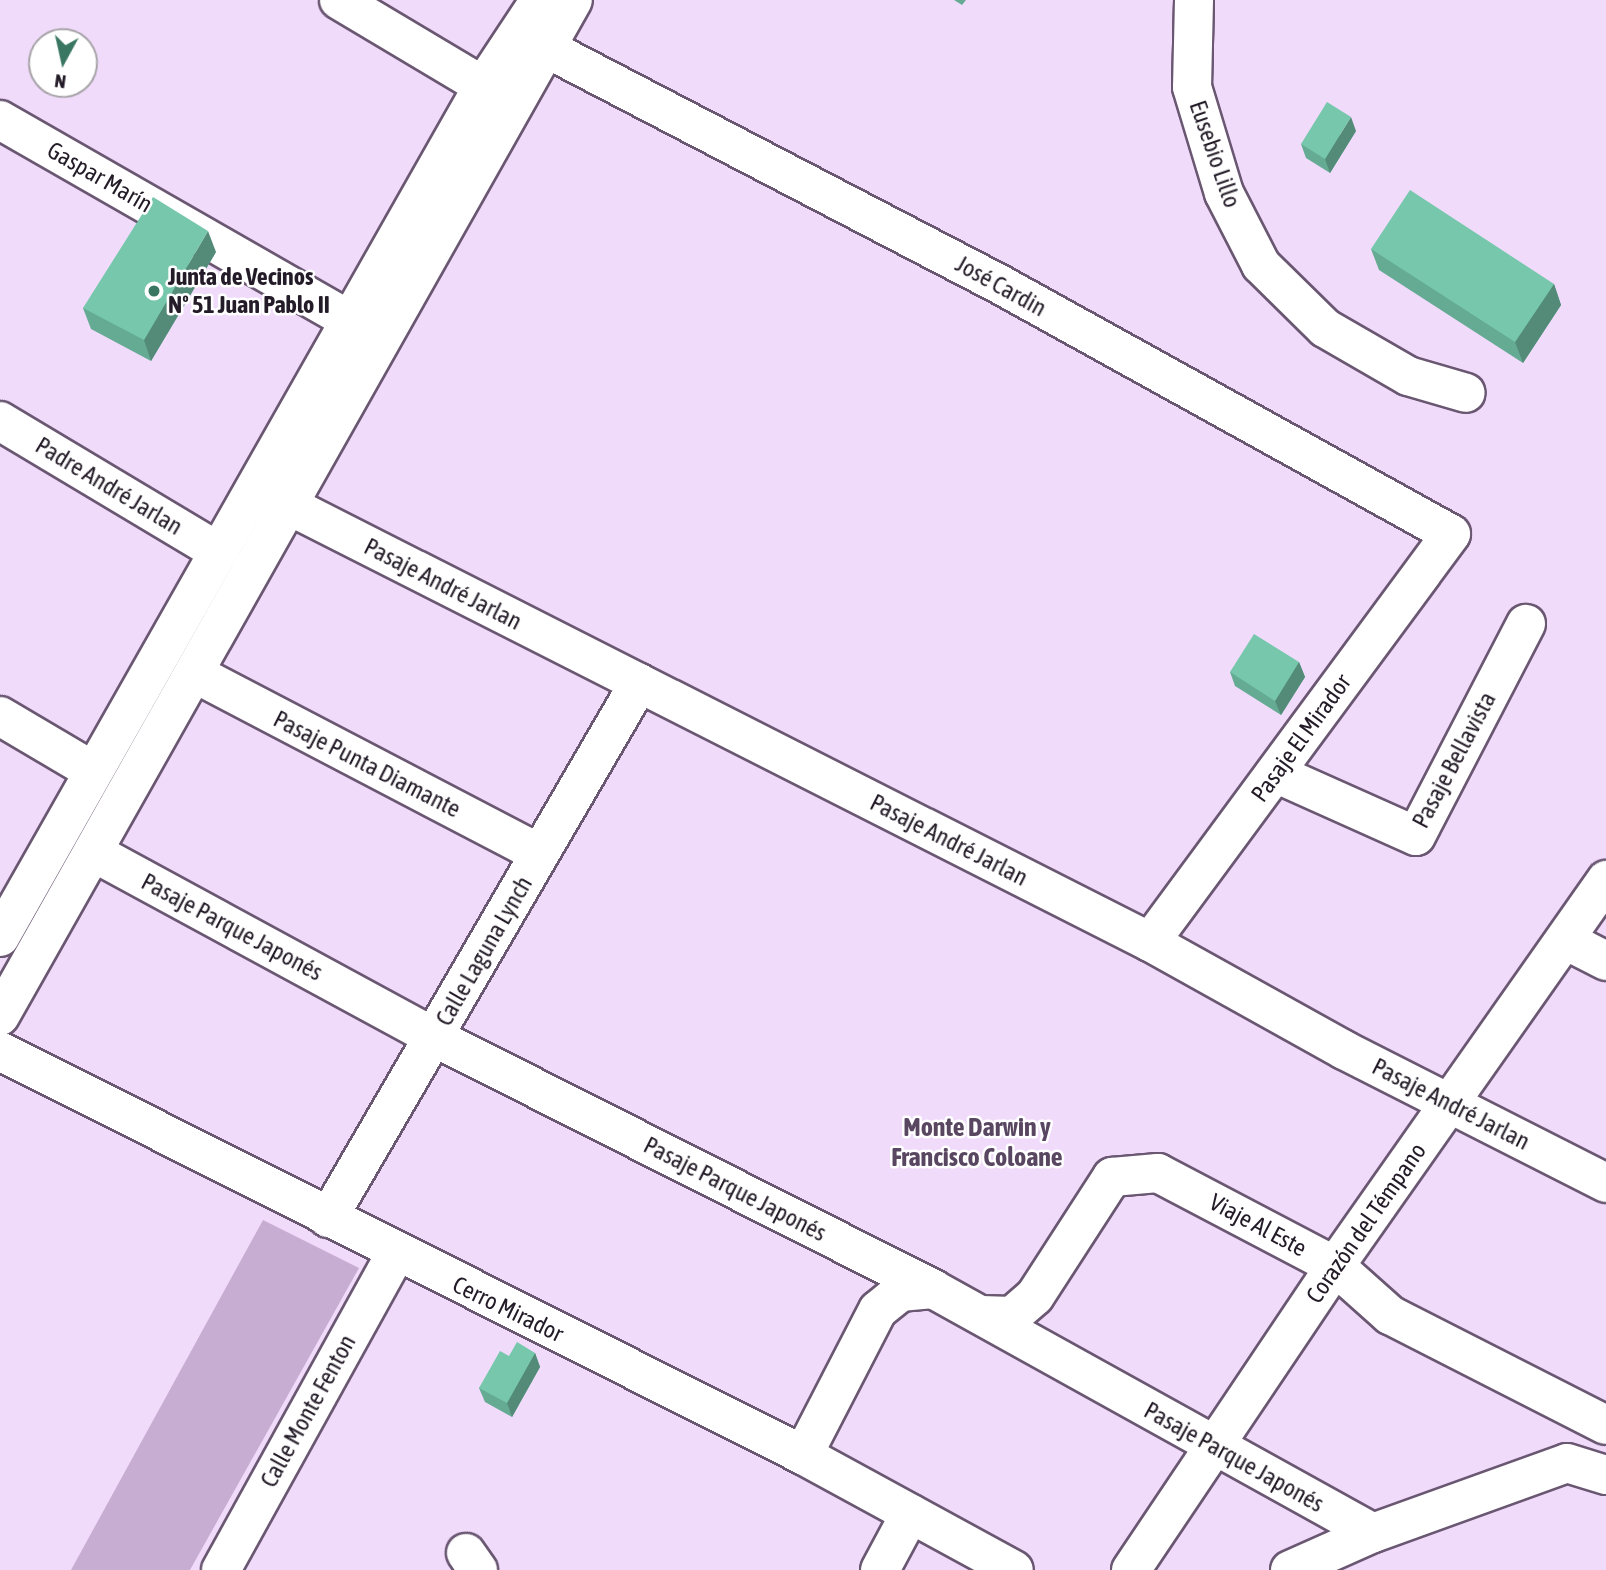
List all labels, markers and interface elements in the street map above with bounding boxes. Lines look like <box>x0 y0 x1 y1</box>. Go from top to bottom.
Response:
north arrow <box>28 28 98 98</box>
text: N <box>53 70 67 93</box>
street label: Eusebio Lillo <box>1183 97 1247 211</box>
street label: Gaspar Marín <box>42 135 158 219</box>
street label: José Cardin <box>951 249 1051 323</box>
place label: Junta de Vecinos Nº 51 Juan Pablo II <box>168 263 330 319</box>
marker: Junta de Vecinos Nº 51 Juan Pablo II <box>146 283 162 299</box>
street label: Padre André Jarlan <box>30 431 188 541</box>
street label: Pasaje André Jarlan <box>359 532 527 636</box>
street label: Pasaje El Mirador <box>1245 669 1357 807</box>
street label: Pasaje Bellavista <box>1406 687 1502 833</box>
street label: Pasaje Punta Diamante <box>269 704 465 824</box>
street label: Pasaje André Jarlan <box>865 788 1033 892</box>
street label: Pasaje Parque Japonés <box>137 867 327 987</box>
street label: Calle Laguna Lynch <box>430 871 538 1031</box>
street label: Pasaje André Jarlan <box>1367 1052 1535 1156</box>
district label: Monte Darwin y Francisco Coloane <box>891 1112 1063 1174</box>
street label: Pasaje Parque Japonés <box>639 1131 831 1247</box>
street label: Corazón del Témpano <box>1300 1137 1432 1309</box>
street label: Viaje Al Este <box>1205 1187 1311 1263</box>
street label: Cerro Mirador <box>448 1270 568 1348</box>
street label: Calle Monte Fenton <box>254 1330 362 1492</box>
street label: Pasaje Parque Japonés <box>1139 1396 1329 1518</box>

